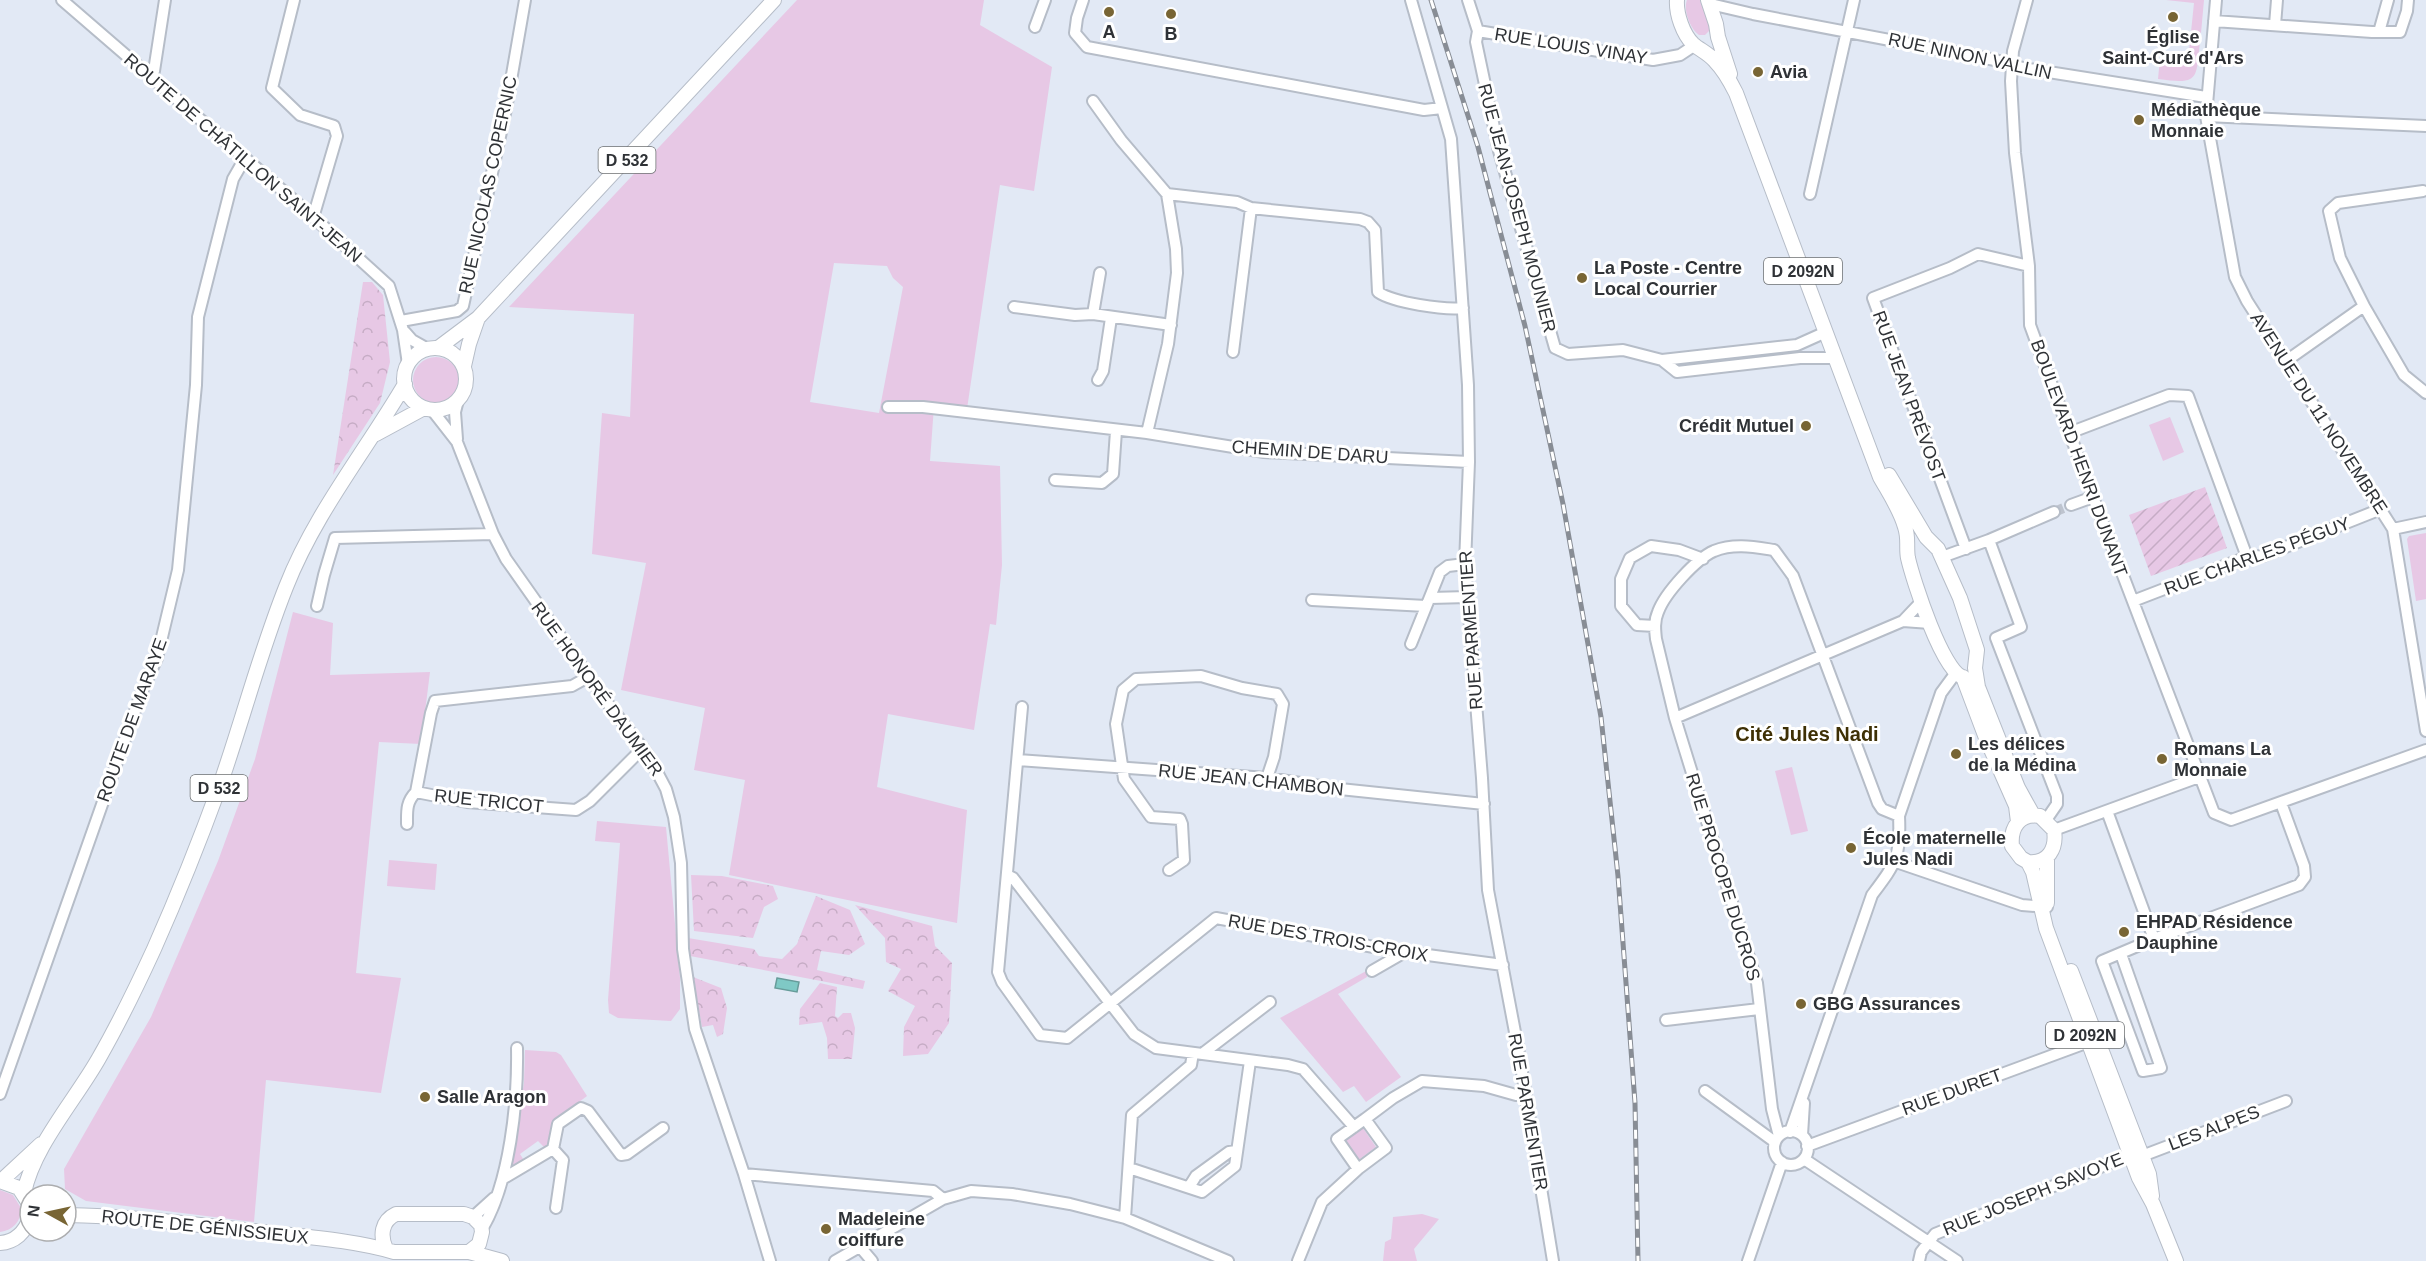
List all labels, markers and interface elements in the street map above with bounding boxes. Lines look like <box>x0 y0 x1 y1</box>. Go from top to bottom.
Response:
marker: A <box>1102 5 1116 19</box>
marker: B <box>1164 7 1178 21</box>
marker: Église Saint-Curé d'Ars <box>2166 10 2180 24</box>
place label: A <box>1103 22 1116 42</box>
place label: B <box>1165 24 1178 44</box>
street label: RUE LOUIS VINAY <box>1493 24 1649 68</box>
place label: Église Saint-Curé d'Ars <box>2102 26 2244 68</box>
street label: RUE NINON VALLIN <box>1886 29 2054 83</box>
street label: ROUTE DE CHÂTILLON SAINT-JEAN <box>120 49 366 267</box>
place label: Avia <box>1770 62 1808 82</box>
marker: Avia <box>1751 65 1765 79</box>
street label: RUE NICOLAS COPERNIC <box>455 74 521 296</box>
street label: RUE JEAN-JOSEPH MOUNIER <box>1474 81 1560 335</box>
place label: Médiathèque Monnaie <box>2151 100 2261 141</box>
marker: Médiathèque Monnaie <box>2132 113 2146 127</box>
road number: D 532 <box>598 147 656 173</box>
place label: La Poste - Centre Local Courrier <box>1594 258 1742 299</box>
road number: D 2092N <box>1764 258 1842 284</box>
marker: La Poste - Centre Local Courrier <box>1575 271 1589 285</box>
street label: RUE JEAN PRÉVOST <box>1869 308 1949 484</box>
street label: AVENUE DU 11 NOVEMBRE <box>2247 309 2391 517</box>
street label: BOULEVARD HENRI DUNANT <box>2027 337 2131 579</box>
place label: Crédit Mutuel <box>1679 416 1794 436</box>
marker: Crédit Mutuel <box>1799 419 1813 433</box>
street label: CHEMIN DE DARU <box>1231 437 1389 467</box>
street label: RUE CHARLES PÉGUY <box>2161 513 2353 599</box>
street label: RUE PARMENTIER <box>1455 550 1487 710</box>
street label: RUE HONORÉ DAUMIER <box>527 598 667 780</box>
street label: ROUTE DE MARAYE <box>93 635 171 805</box>
district label: Cité Jules Nadi <box>1735 723 1879 745</box>
place label: Les délices de la Médina <box>1968 734 2077 775</box>
place label: Romans La Monnaie <box>2174 739 2272 780</box>
marker: Les délices de la Médina <box>1949 747 1963 761</box>
marker: Romans La Monnaie <box>2155 752 2169 766</box>
street label: RUE JEAN CHAMBON <box>1157 760 1345 800</box>
street label: RUE PROCOPE DUCROS <box>1682 771 1764 983</box>
road number: D 532 <box>190 775 248 801</box>
street label: RUE TRICOT <box>433 785 545 817</box>
place label: École maternelle Jules Nadi <box>1863 827 2006 869</box>
marker: École maternelle Jules Nadi <box>1844 841 1858 855</box>
street label: RUE DES TROIS-CROIX <box>1226 911 1430 965</box>
place label: EHPAD Résidence Dauphine <box>2136 912 2293 953</box>
marker: EHPAD Résidence Dauphine <box>2117 925 2131 939</box>
place label: GBG Assurances <box>1813 994 1960 1014</box>
marker: GBG Assurances <box>1794 997 1808 1011</box>
road number: D 2092N <box>2046 1022 2124 1048</box>
street label: RUE PARMENTIER <box>1504 1032 1552 1192</box>
street label: RUE DURET <box>1899 1065 2005 1119</box>
place label: Salle Aragon <box>437 1087 546 1107</box>
marker: Salle Aragon <box>418 1090 432 1104</box>
street label: LES ALPES <box>2166 1101 2262 1155</box>
street label: RUE JOSEPH SAVOYE <box>1940 1149 2126 1239</box>
north arrow <box>18 1183 78 1243</box>
text: N <box>24 1204 43 1218</box>
street label: ROUTE DE GÉNISSIEUX <box>101 1206 309 1248</box>
place label: Madeleine coiffure <box>838 1209 925 1250</box>
marker: Madeleine coiffure <box>819 1222 833 1236</box>

